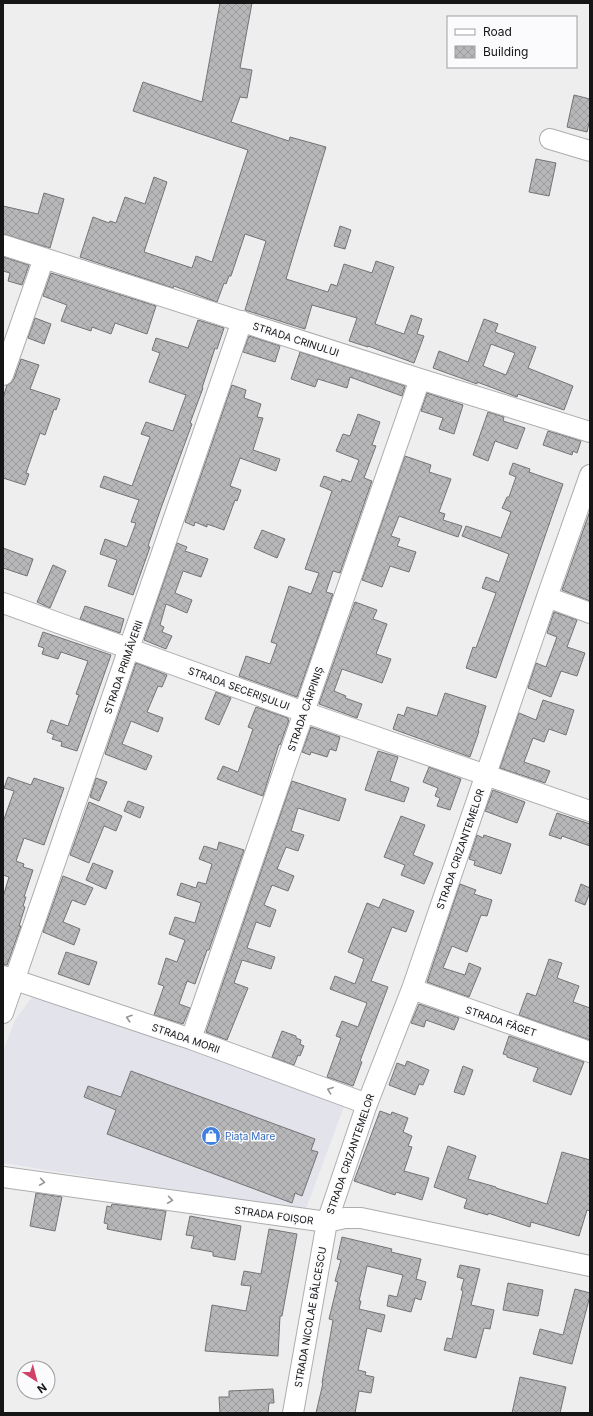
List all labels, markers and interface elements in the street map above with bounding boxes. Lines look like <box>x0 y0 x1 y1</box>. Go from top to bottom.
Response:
legend <box>447 16 577 68</box>
text: Road <box>483 24 512 39</box>
text: Building <box>483 44 528 59</box>
street label: STRADA CRINULUI <box>251 319 341 359</box>
street label: STRADA PRIMĂVERII <box>100 618 145 715</box>
street label: STRADA SECERIȘULUI <box>186 664 291 713</box>
street label: STRADA CĂRPINIȘ <box>284 665 326 753</box>
street label: STRADA CRIZANTEMELOR <box>434 787 487 911</box>
street label: STRADA FĂGET <box>464 1002 538 1039</box>
one-way arrow <box>125 1015 132 1023</box>
street label: STRADA MORII <box>150 1021 222 1055</box>
one-way arrow <box>327 1087 334 1095</box>
street label: STRADA CRIZANTEMELOR <box>324 1092 377 1216</box>
shop icon: Piața Mare <box>200 1125 222 1147</box>
place label: Piața Mare <box>225 1130 275 1143</box>
one-way arrow <box>39 1178 45 1187</box>
one-way arrow <box>167 1195 173 1204</box>
street label: STRADA FOIȘOR <box>234 1204 315 1228</box>
street label: STRADA NICOLAE BĂLCESCU <box>291 1246 328 1388</box>
north arrow <box>16 1360 56 1400</box>
text: N <box>34 1380 49 1396</box>

